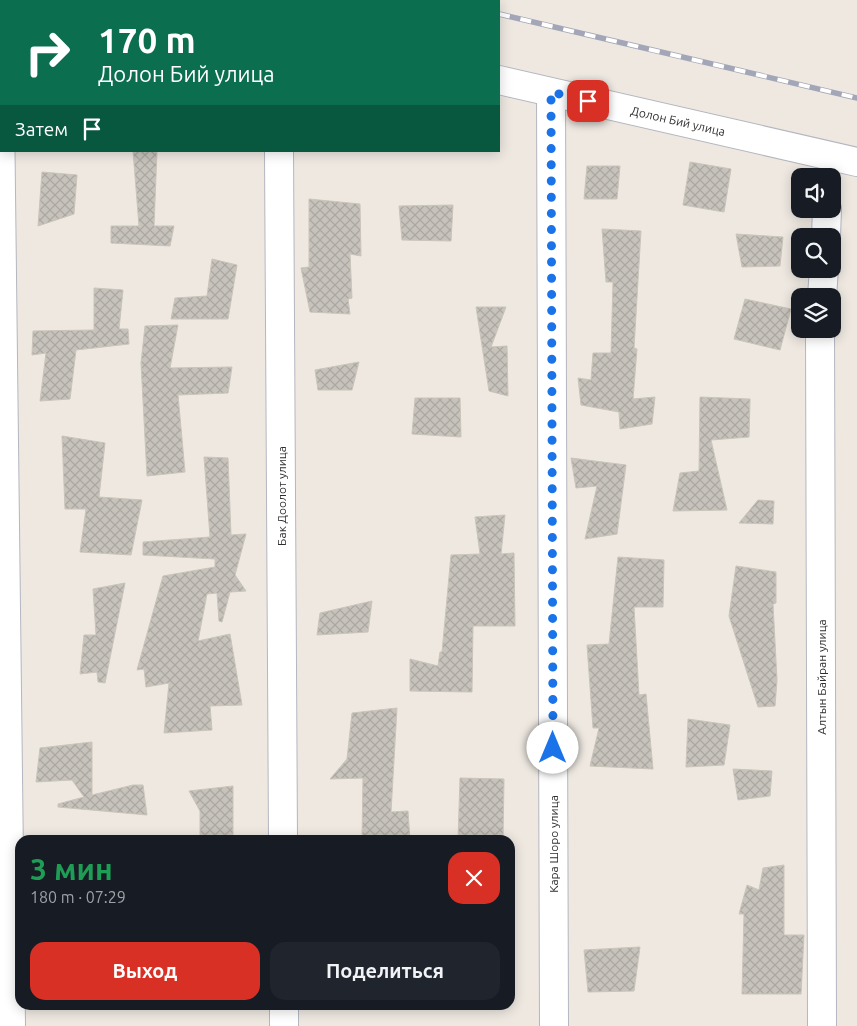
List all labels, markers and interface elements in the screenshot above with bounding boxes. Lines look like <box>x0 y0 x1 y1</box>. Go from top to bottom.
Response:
icon: right <box>15 20 80 85</box>
text: 170 m <box>98 20 196 60</box>
text: Долон Бий улица <box>98 61 275 86</box>
pin <box>567 80 609 122</box>
icon: arrive <box>574 87 602 115</box>
street label: Долон Бий улица <box>630 104 726 138</box>
icon: arrive <box>78 115 106 143</box>
text: Затем <box>15 118 68 140</box>
map controls <box>791 168 841 338</box>
button: sound <box>791 168 841 218</box>
button: search <box>791 228 841 278</box>
button: layers <box>791 288 841 338</box>
street label: Бак Доолот улица <box>275 446 288 546</box>
street label: Алтын Байран улица <box>815 619 828 735</box>
position arrow <box>526 721 578 773</box>
street label: Кара Шоро улица <box>547 795 560 893</box>
text: 3 мин <box>30 852 113 886</box>
button: close <box>448 852 500 904</box>
text: 180 m · 07:29 <box>30 888 126 906</box>
button: Выход <box>30 942 260 1000</box>
button: Поделиться <box>270 942 500 1000</box>

